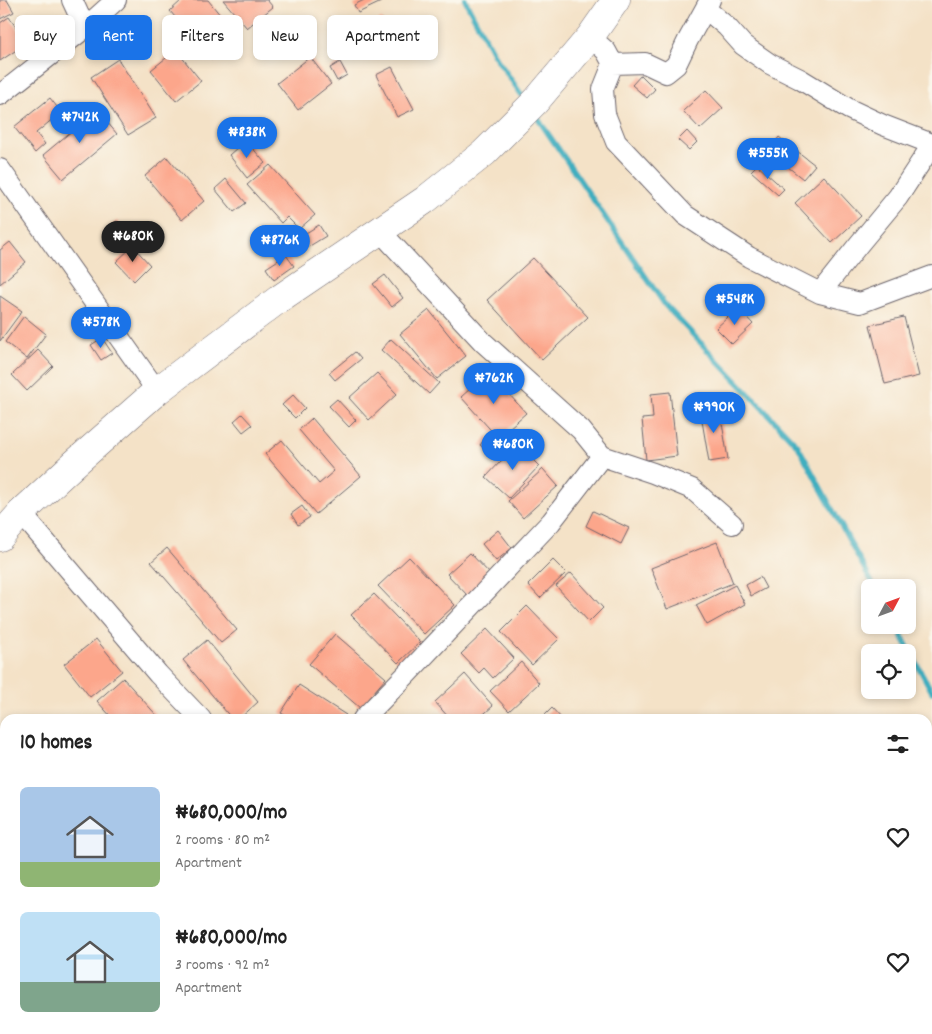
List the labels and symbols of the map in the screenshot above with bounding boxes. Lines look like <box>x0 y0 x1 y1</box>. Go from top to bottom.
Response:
pin: ₦742K <box>45 102 115 144</box>
pin: ₦838K <box>212 116 282 159</box>
pin: ₦555K <box>733 138 803 180</box>
pin: ₦680K <box>98 220 168 263</box>
pin: ₦876K <box>245 224 315 267</box>
pin: ₦548K <box>700 284 770 326</box>
pin: ₦578K <box>66 306 136 349</box>
pin: ₦762K <box>459 362 529 405</box>
pin: ₦990K <box>679 392 749 434</box>
pin: ₦680K <box>478 428 548 471</box>
north arrow <box>861 579 916 634</box>

